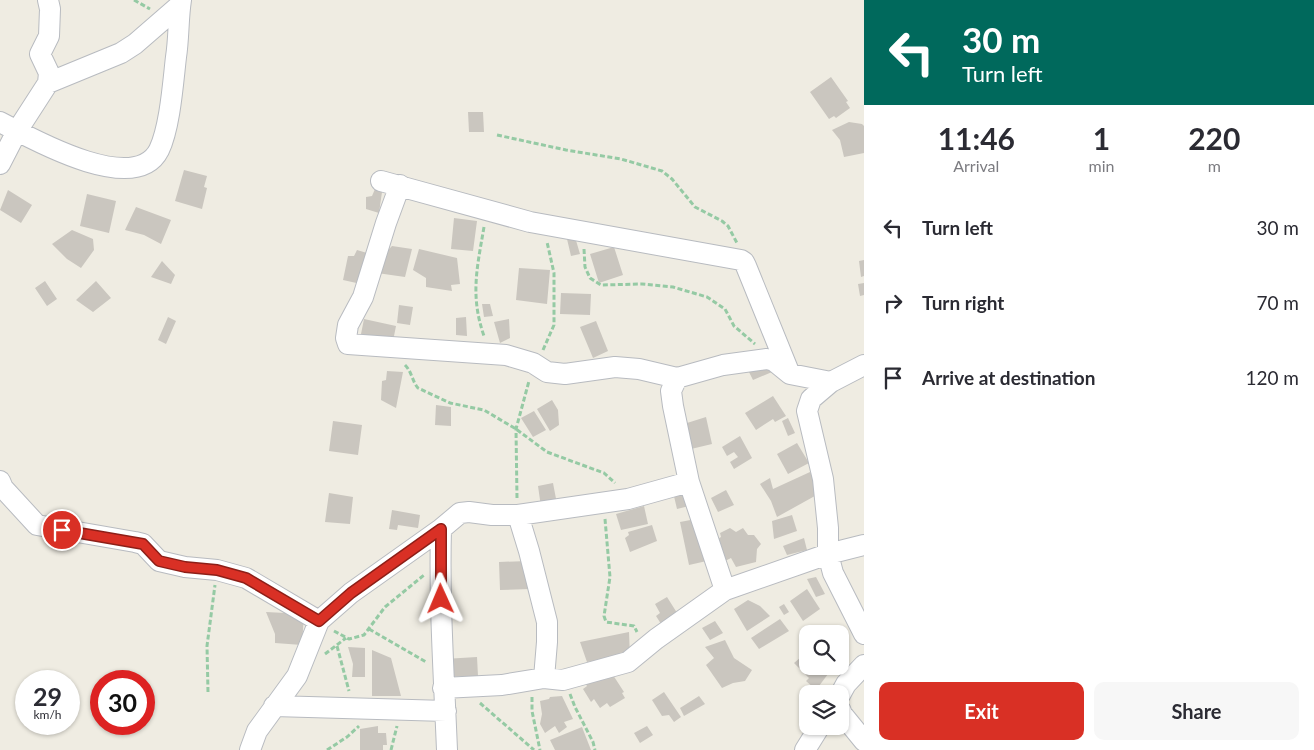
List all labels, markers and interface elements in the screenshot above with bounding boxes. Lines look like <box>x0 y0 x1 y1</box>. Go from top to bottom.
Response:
text: 30 m <box>962 18 1040 60</box>
icon: left <box>879 20 944 85</box>
text: Turn left <box>962 60 1043 87</box>
text: 11:46 <box>938 120 1015 156</box>
text: 1 <box>1093 120 1110 156</box>
text: 220 <box>1188 120 1240 156</box>
text: Arrival <box>953 156 999 175</box>
text: min <box>1089 156 1115 175</box>
text: m <box>1208 156 1221 175</box>
icon: left <box>879 214 907 242</box>
text: Turn left <box>922 216 993 239</box>
text: 30 m <box>1256 216 1299 239</box>
icon: right <box>879 289 907 317</box>
text: Turn right <box>922 291 1004 314</box>
text: 70 m <box>1256 291 1299 314</box>
icon: arrive <box>879 364 907 392</box>
text: Arrive at destination <box>922 366 1095 389</box>
text: 120 m <box>1245 366 1299 389</box>
pin <box>41 509 83 551</box>
icon: arrive <box>48 516 76 544</box>
position arrow <box>414 572 466 624</box>
map controls <box>799 625 849 735</box>
button: search <box>799 625 849 675</box>
speed limit sign: 30 <box>90 670 155 735</box>
text: 29 <box>33 681 62 711</box>
button: Exit <box>879 682 1084 740</box>
button: Share <box>1094 682 1299 740</box>
button: layers <box>799 685 849 735</box>
text: km/h <box>33 707 62 722</box>

